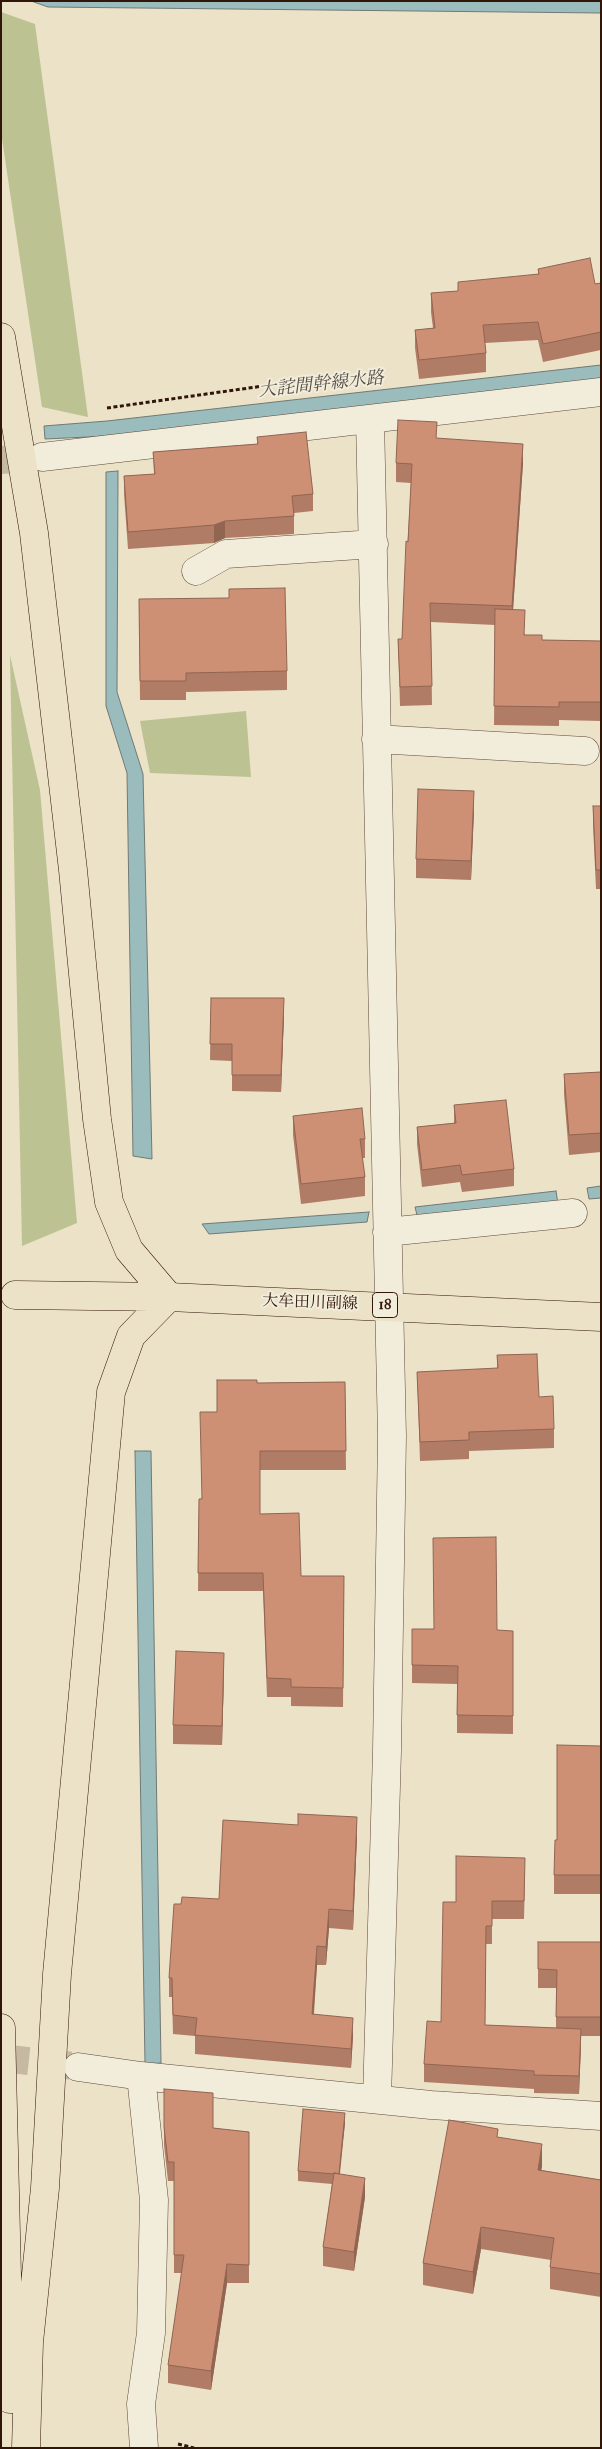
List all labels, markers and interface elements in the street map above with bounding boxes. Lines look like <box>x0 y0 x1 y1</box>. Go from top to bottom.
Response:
water label: 大詫間幹線水路 <box>257 368 385 402</box>
street label: 大牟田川副線 <box>262 1292 358 1314</box>
road number: 18 <box>372 1292 398 1318</box>

